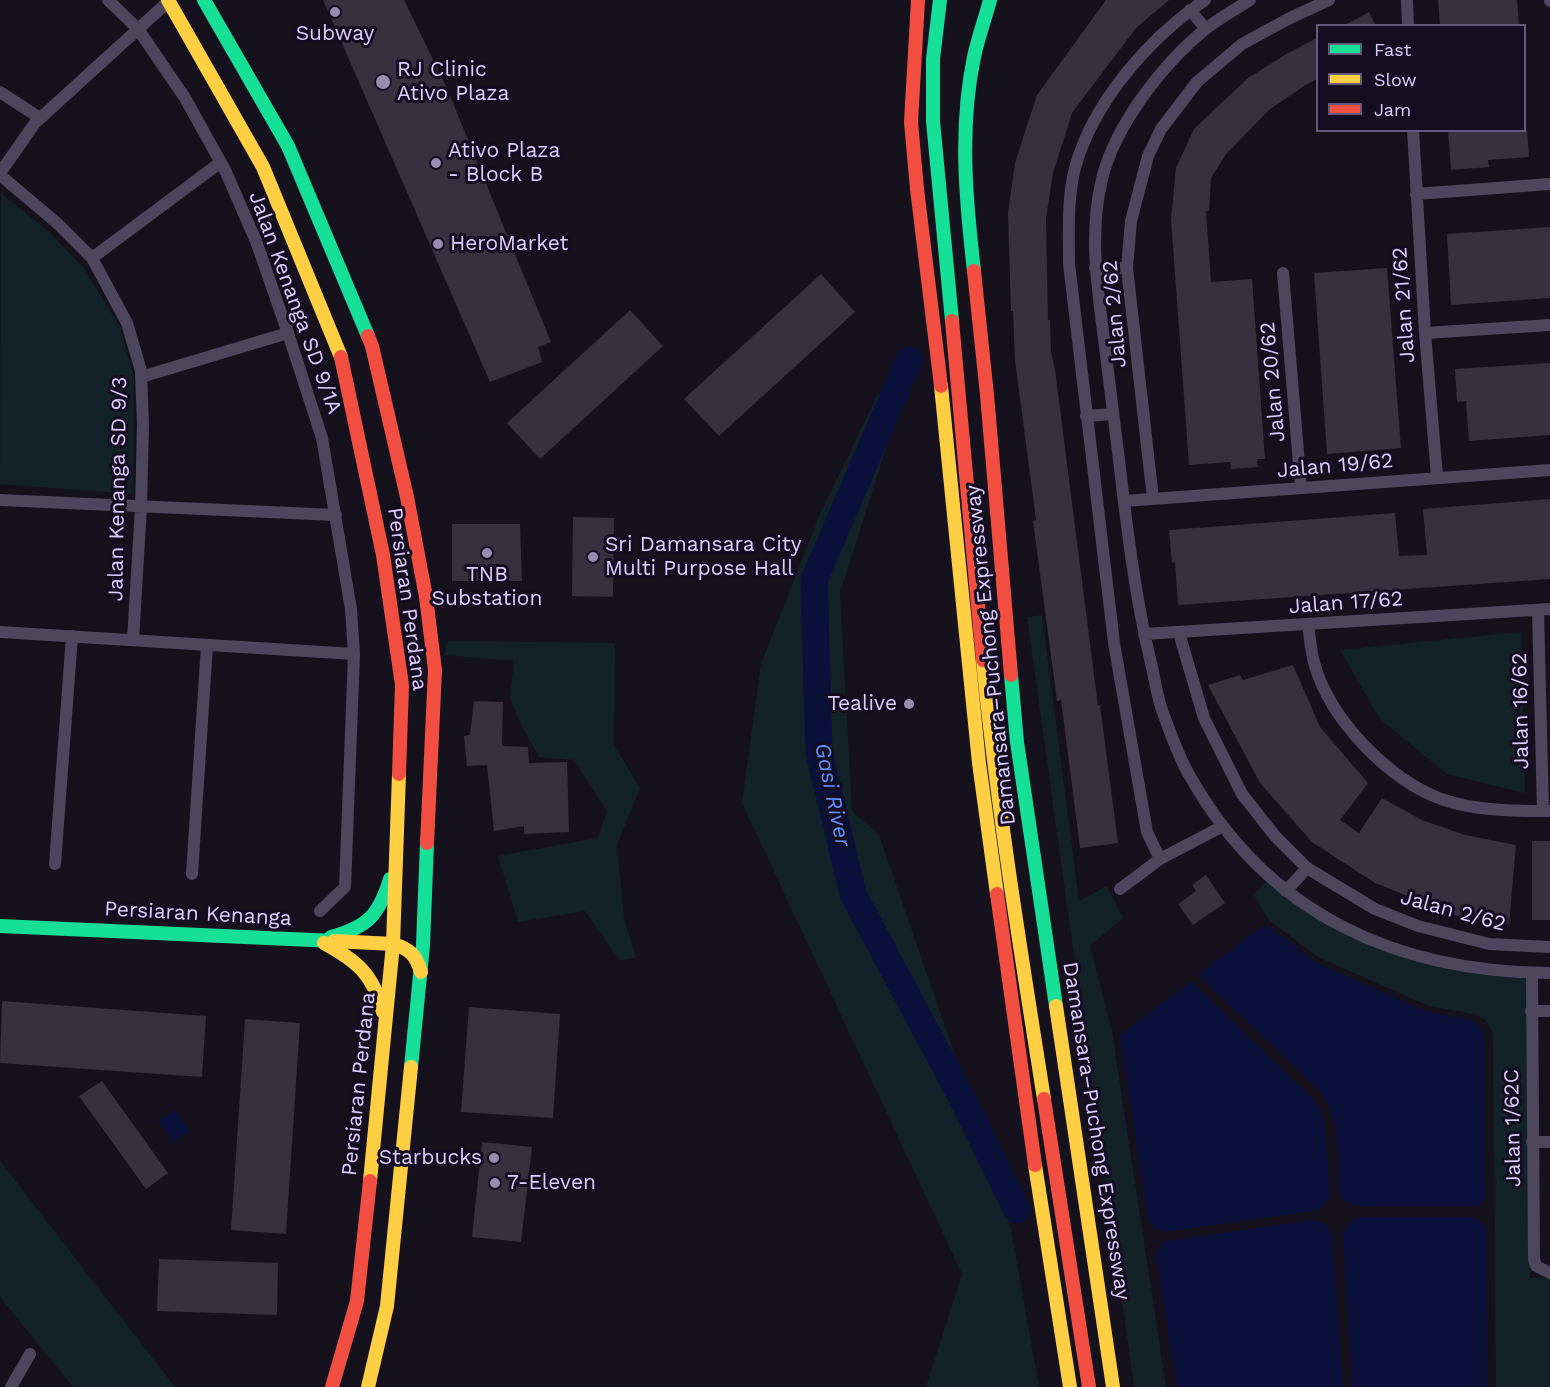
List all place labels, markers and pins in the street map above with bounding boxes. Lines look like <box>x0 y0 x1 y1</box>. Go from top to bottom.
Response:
marker: Subway <box>328 5 342 19</box>
place label: Subway <box>296 21 374 47</box>
place label: RJ Clinic Ativo Plaza <box>397 57 509 107</box>
marker: RJ Clinic Ativo Plaza <box>374 73 392 91</box>
place label: Ativo Plaza - Block B <box>448 138 560 188</box>
marker: Ativo Plaza - Block B <box>429 156 443 170</box>
place label: HeroMarket <box>450 231 568 257</box>
marker: HeroMarket <box>431 237 445 251</box>
place label: Sri Damansara City Multi Purpose Hall <box>605 532 801 582</box>
marker: TNB Substation <box>480 546 494 560</box>
marker: Sri Damansara City Multi Purpose Hall <box>586 550 600 564</box>
place label: TNB Substation <box>432 562 542 612</box>
place label: Tealive <box>828 691 897 717</box>
marker: Tealive <box>902 697 916 711</box>
place label: Starbucks <box>379 1145 482 1171</box>
marker: Starbucks <box>487 1151 501 1165</box>
place label: 7-Eleven <box>507 1170 596 1196</box>
marker: 7-Eleven <box>488 1176 502 1190</box>

